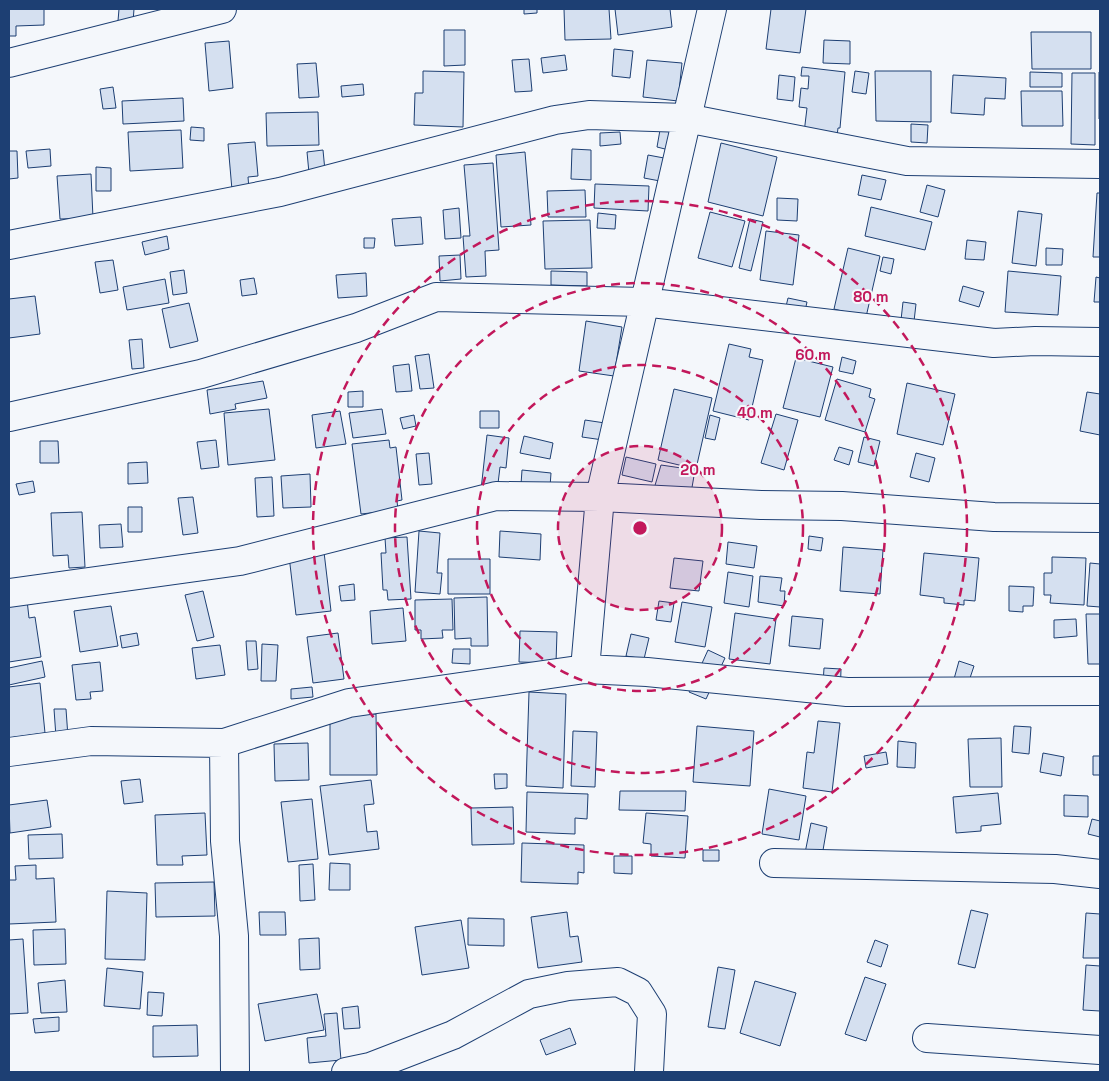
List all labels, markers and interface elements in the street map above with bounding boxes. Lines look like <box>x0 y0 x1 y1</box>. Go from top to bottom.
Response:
text: 80 m <box>853 287 889 306</box>
text: 60 m <box>795 345 831 364</box>
text: 40 m <box>737 403 773 422</box>
text: 20 m <box>680 460 716 479</box>
centre of rings <box>631 519 649 537</box>

